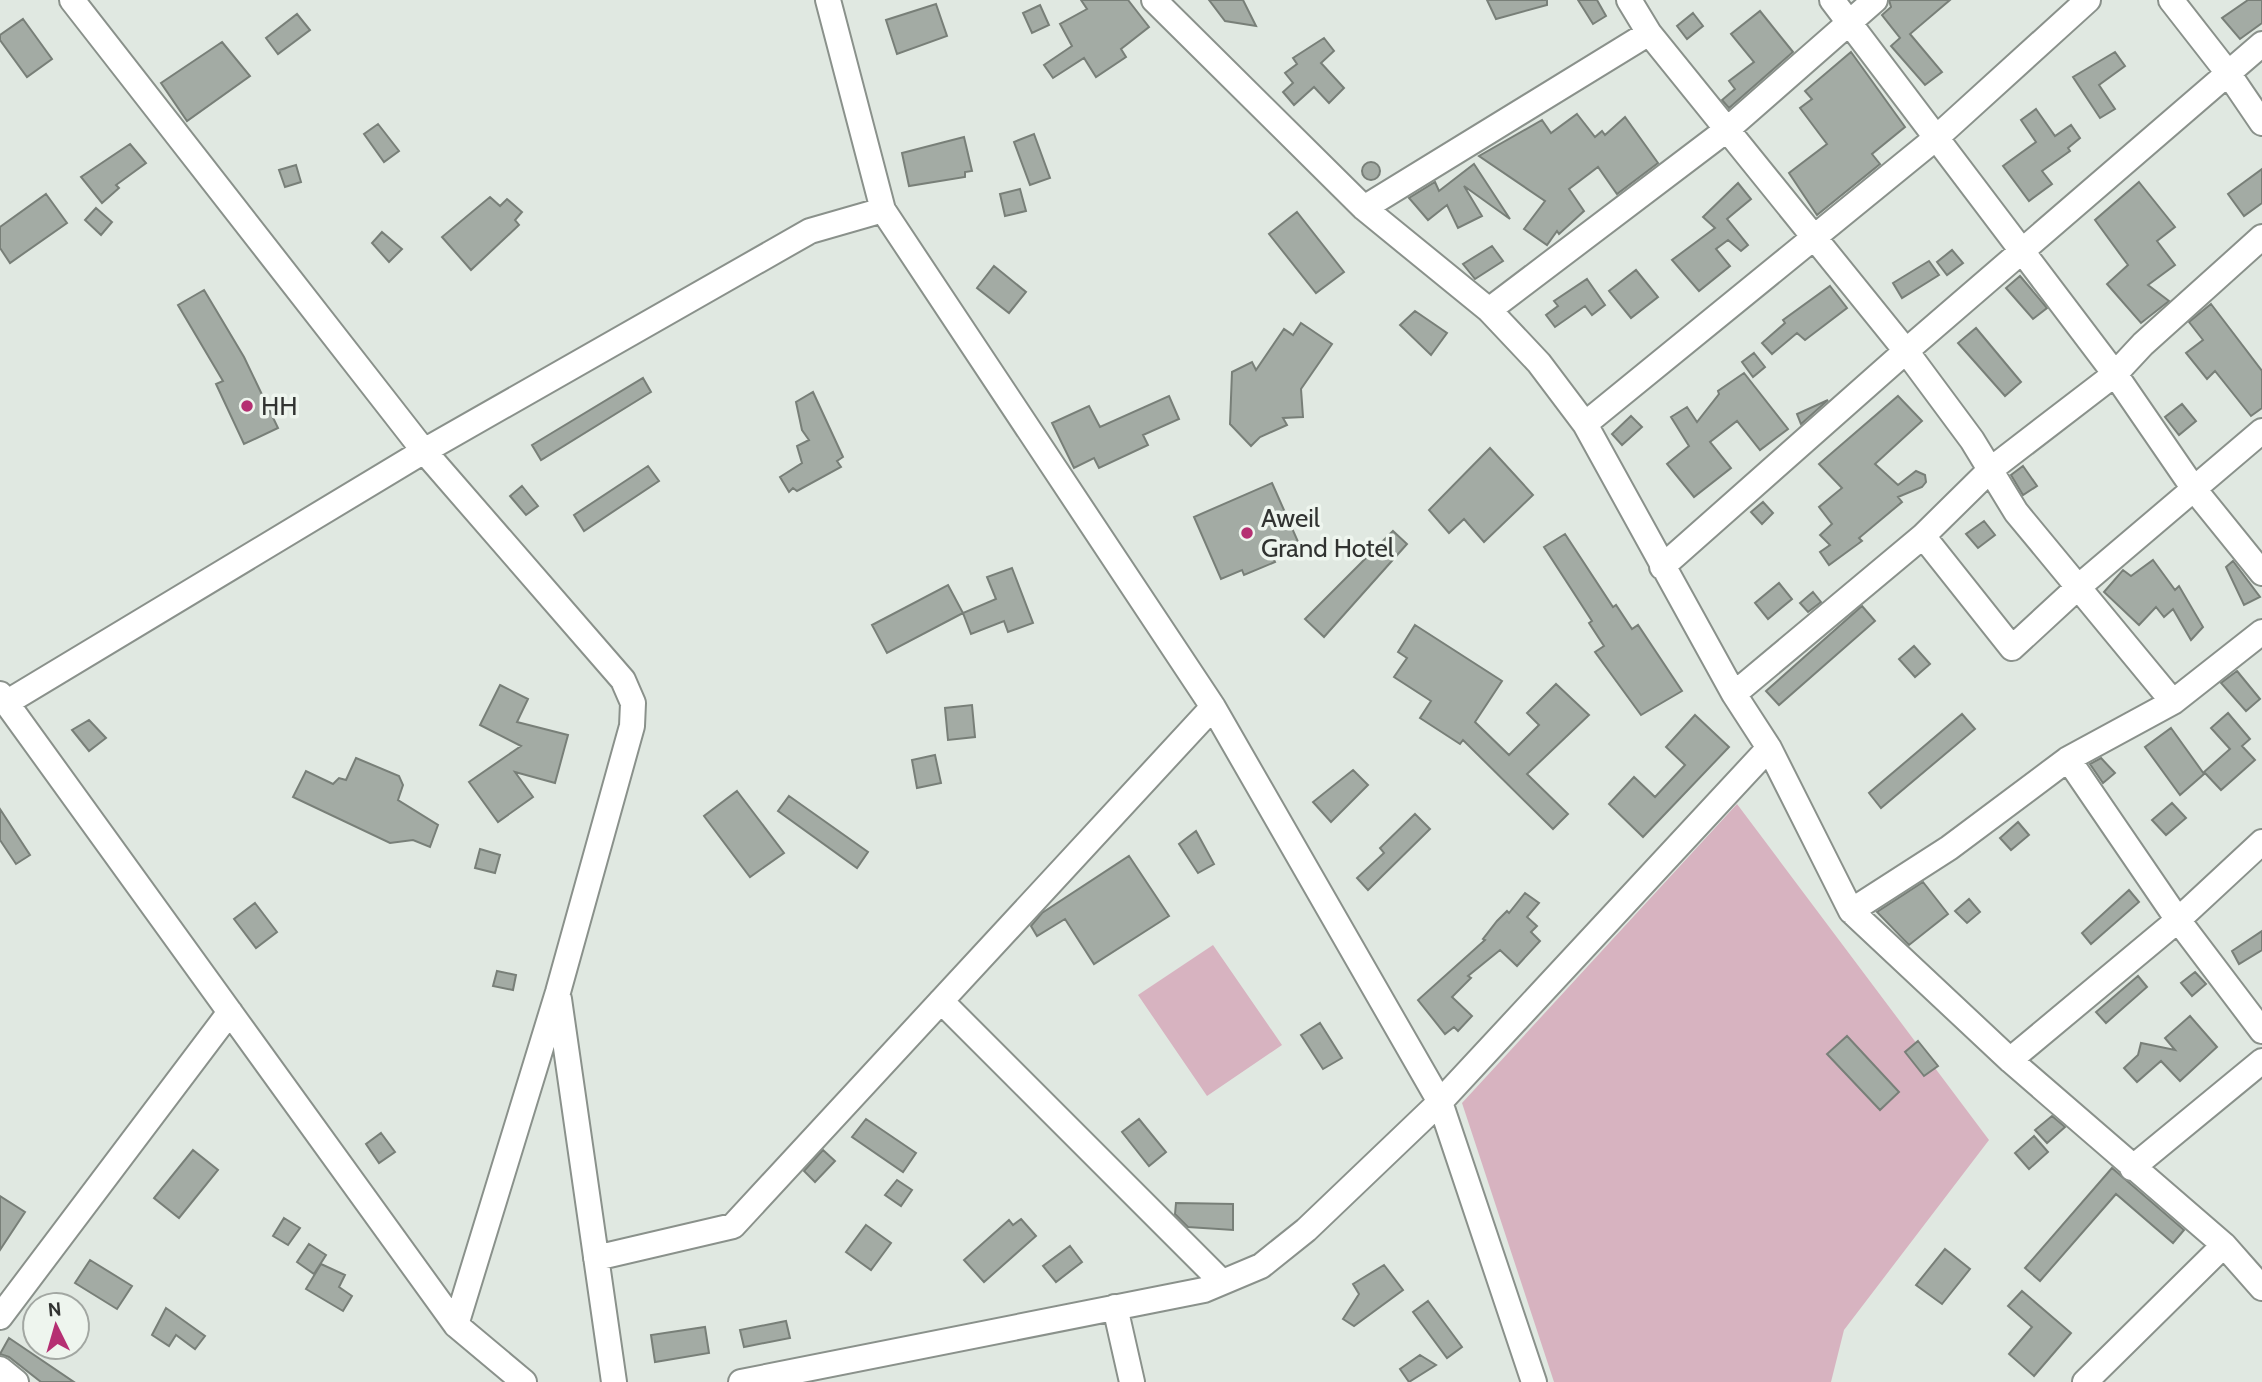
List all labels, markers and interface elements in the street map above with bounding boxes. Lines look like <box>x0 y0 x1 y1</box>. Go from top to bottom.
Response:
place label: HH <box>261 390 298 422</box>
marker: HH <box>239 398 255 414</box>
place label: Aweil Grand Hotel <box>1261 502 1394 564</box>
marker: Aweil Grand Hotel <box>1239 525 1255 541</box>
north arrow <box>21 1291 91 1361</box>
text: N <box>47 1298 62 1322</box>

